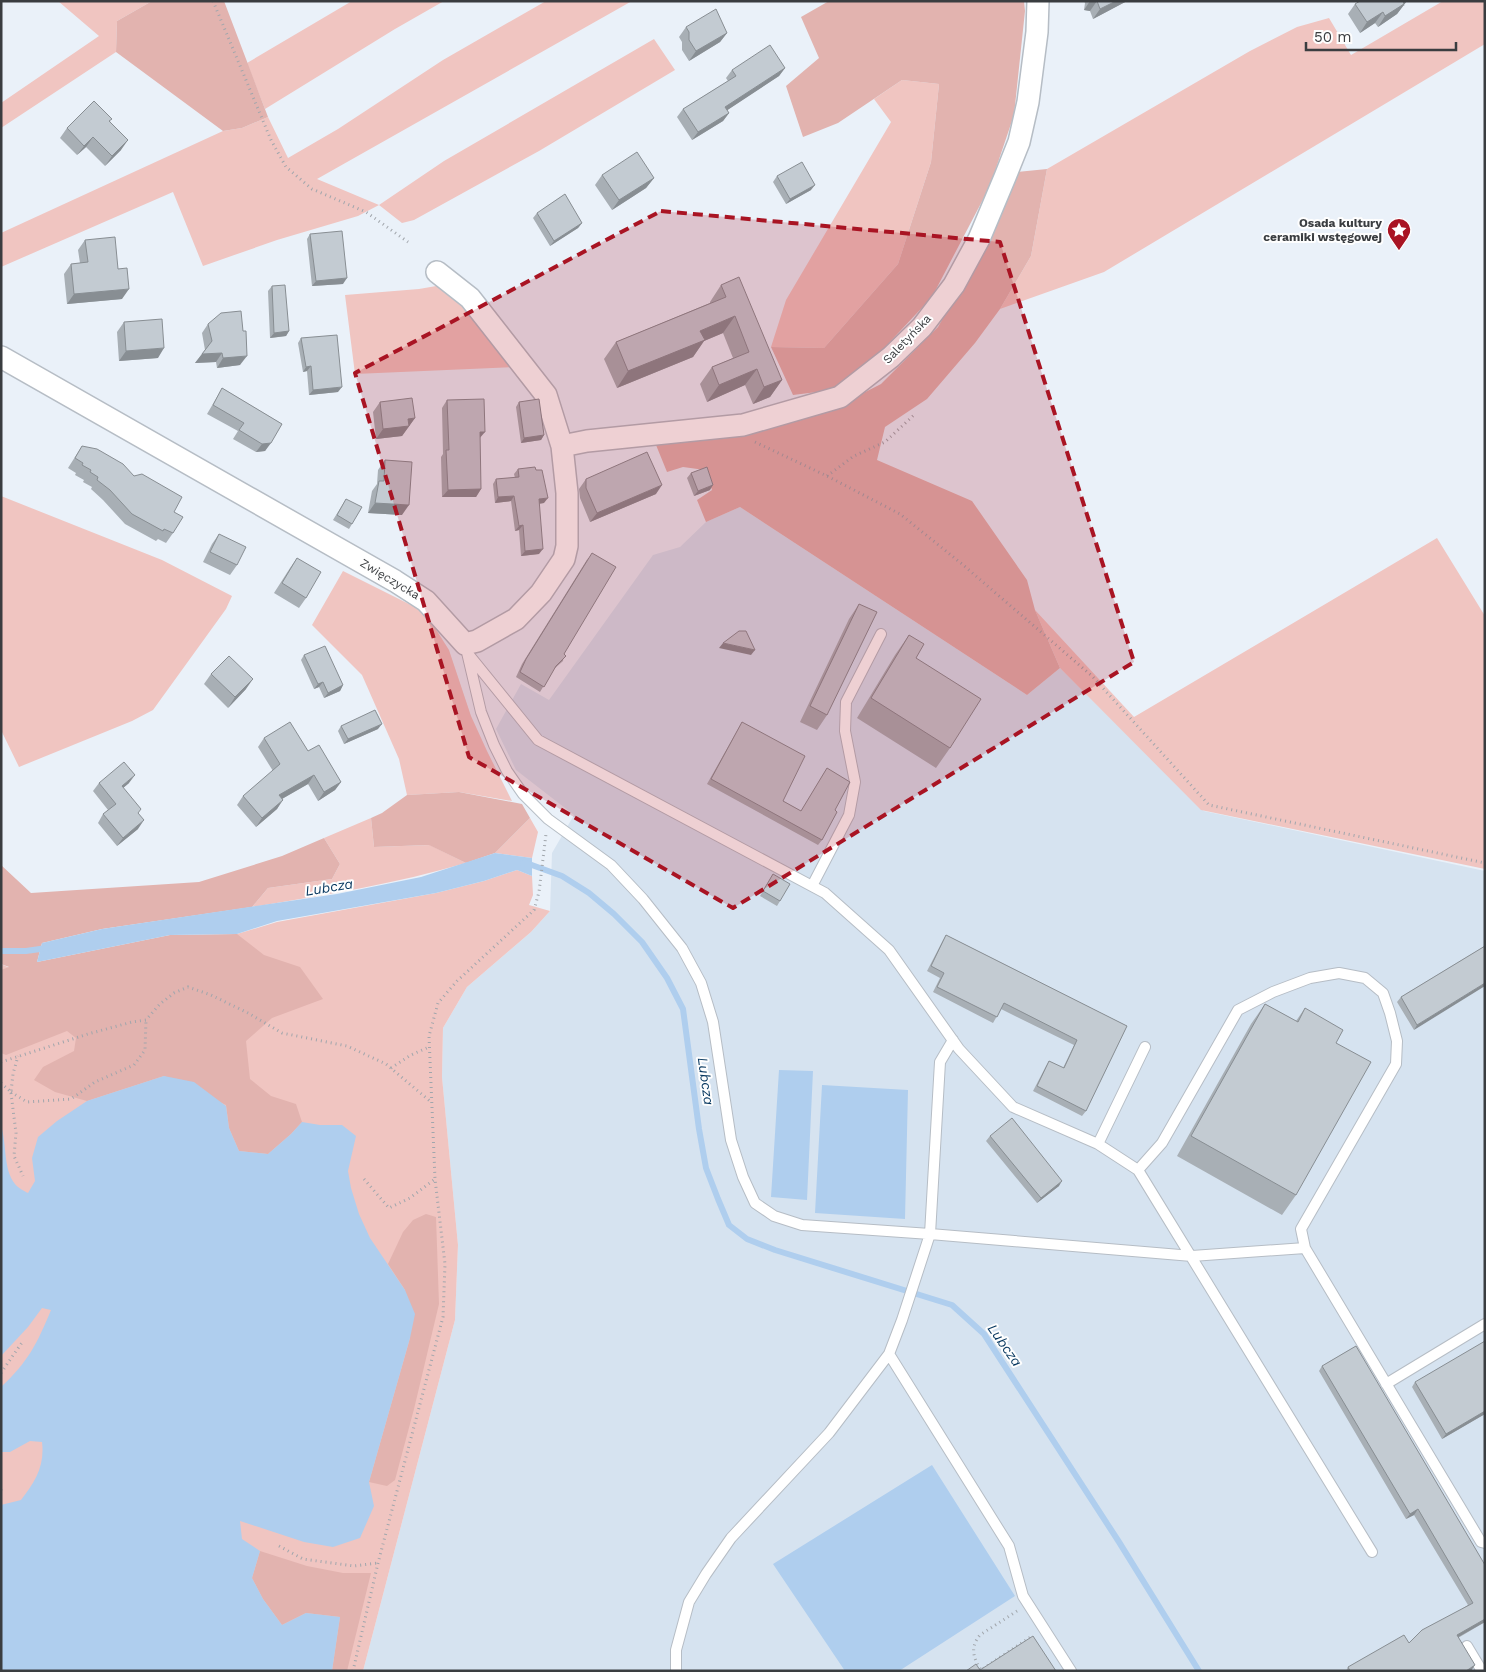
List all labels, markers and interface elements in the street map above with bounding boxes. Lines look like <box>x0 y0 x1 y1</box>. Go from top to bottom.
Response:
scale bar <box>1306 20 1456 52</box>
text: 50 m <box>1314 28 1351 46</box>
place label: Osada kultury ceramiki wstęgowej <box>1263 216 1382 244</box>
place icon: Osada kultury ceramiki wstęgowej <box>1386 217 1412 251</box>
street label: Saletyńska <box>880 311 934 367</box>
street label: Zwięczycka <box>358 556 422 602</box>
water label: Lubcza <box>304 875 354 899</box>
water label: Lubcza <box>695 1056 717 1106</box>
water label: Lubcza <box>985 1321 1026 1370</box>

